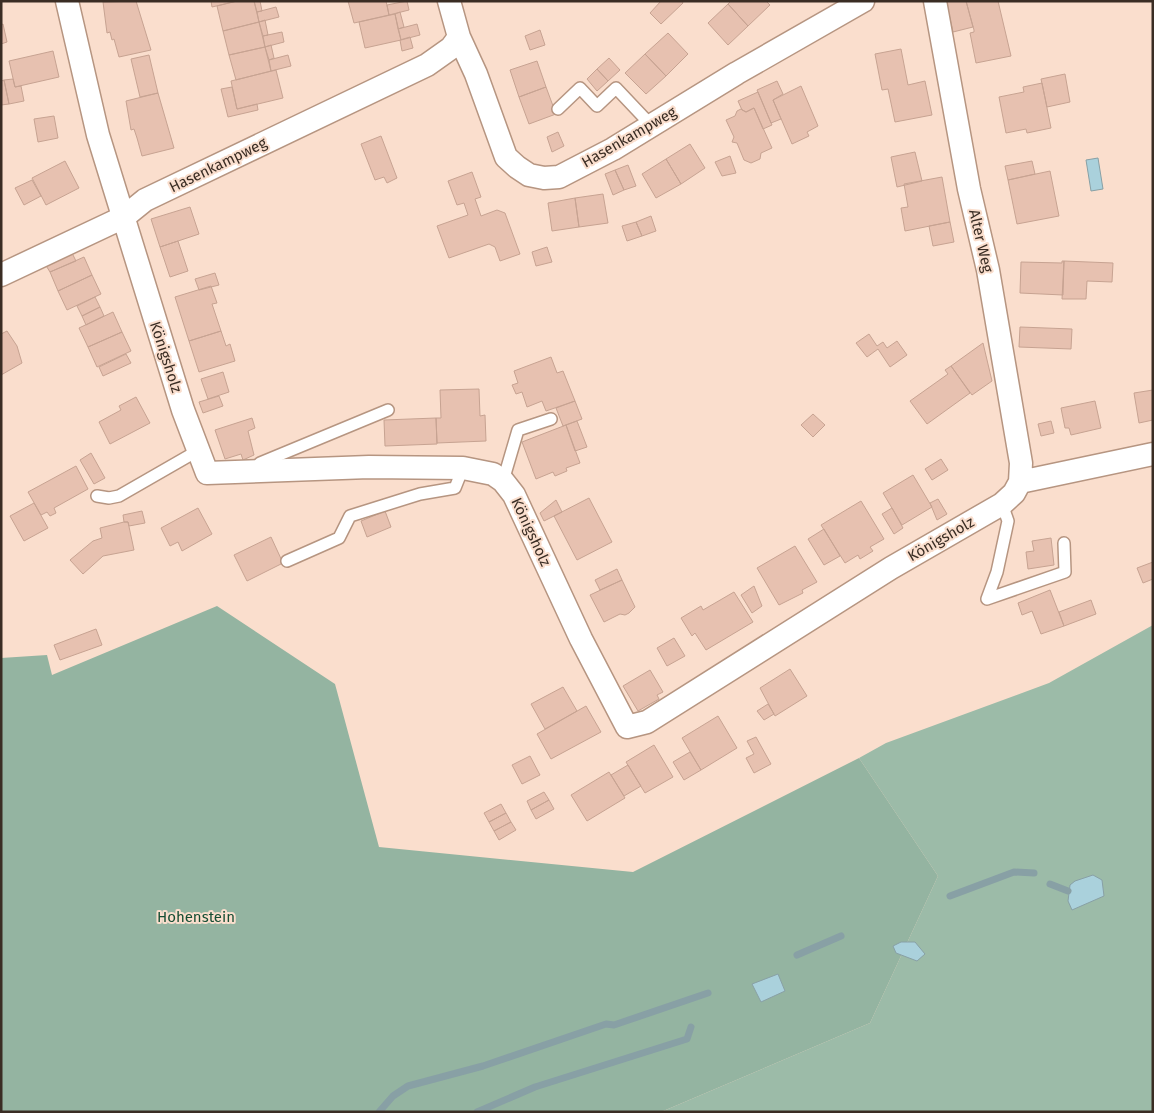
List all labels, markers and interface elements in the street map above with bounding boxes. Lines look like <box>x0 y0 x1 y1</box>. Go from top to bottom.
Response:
street label: Hasenkampweg <box>578 103 680 171</box>
street label: Hasenkampweg <box>166 134 270 196</box>
street label: Alter Weg <box>965 208 997 275</box>
street label: Königsholz <box>146 319 186 395</box>
street label: Königsholz <box>507 495 555 570</box>
street label: Königsholz <box>905 513 978 565</box>
park label: Hohenstein <box>157 908 235 926</box>

